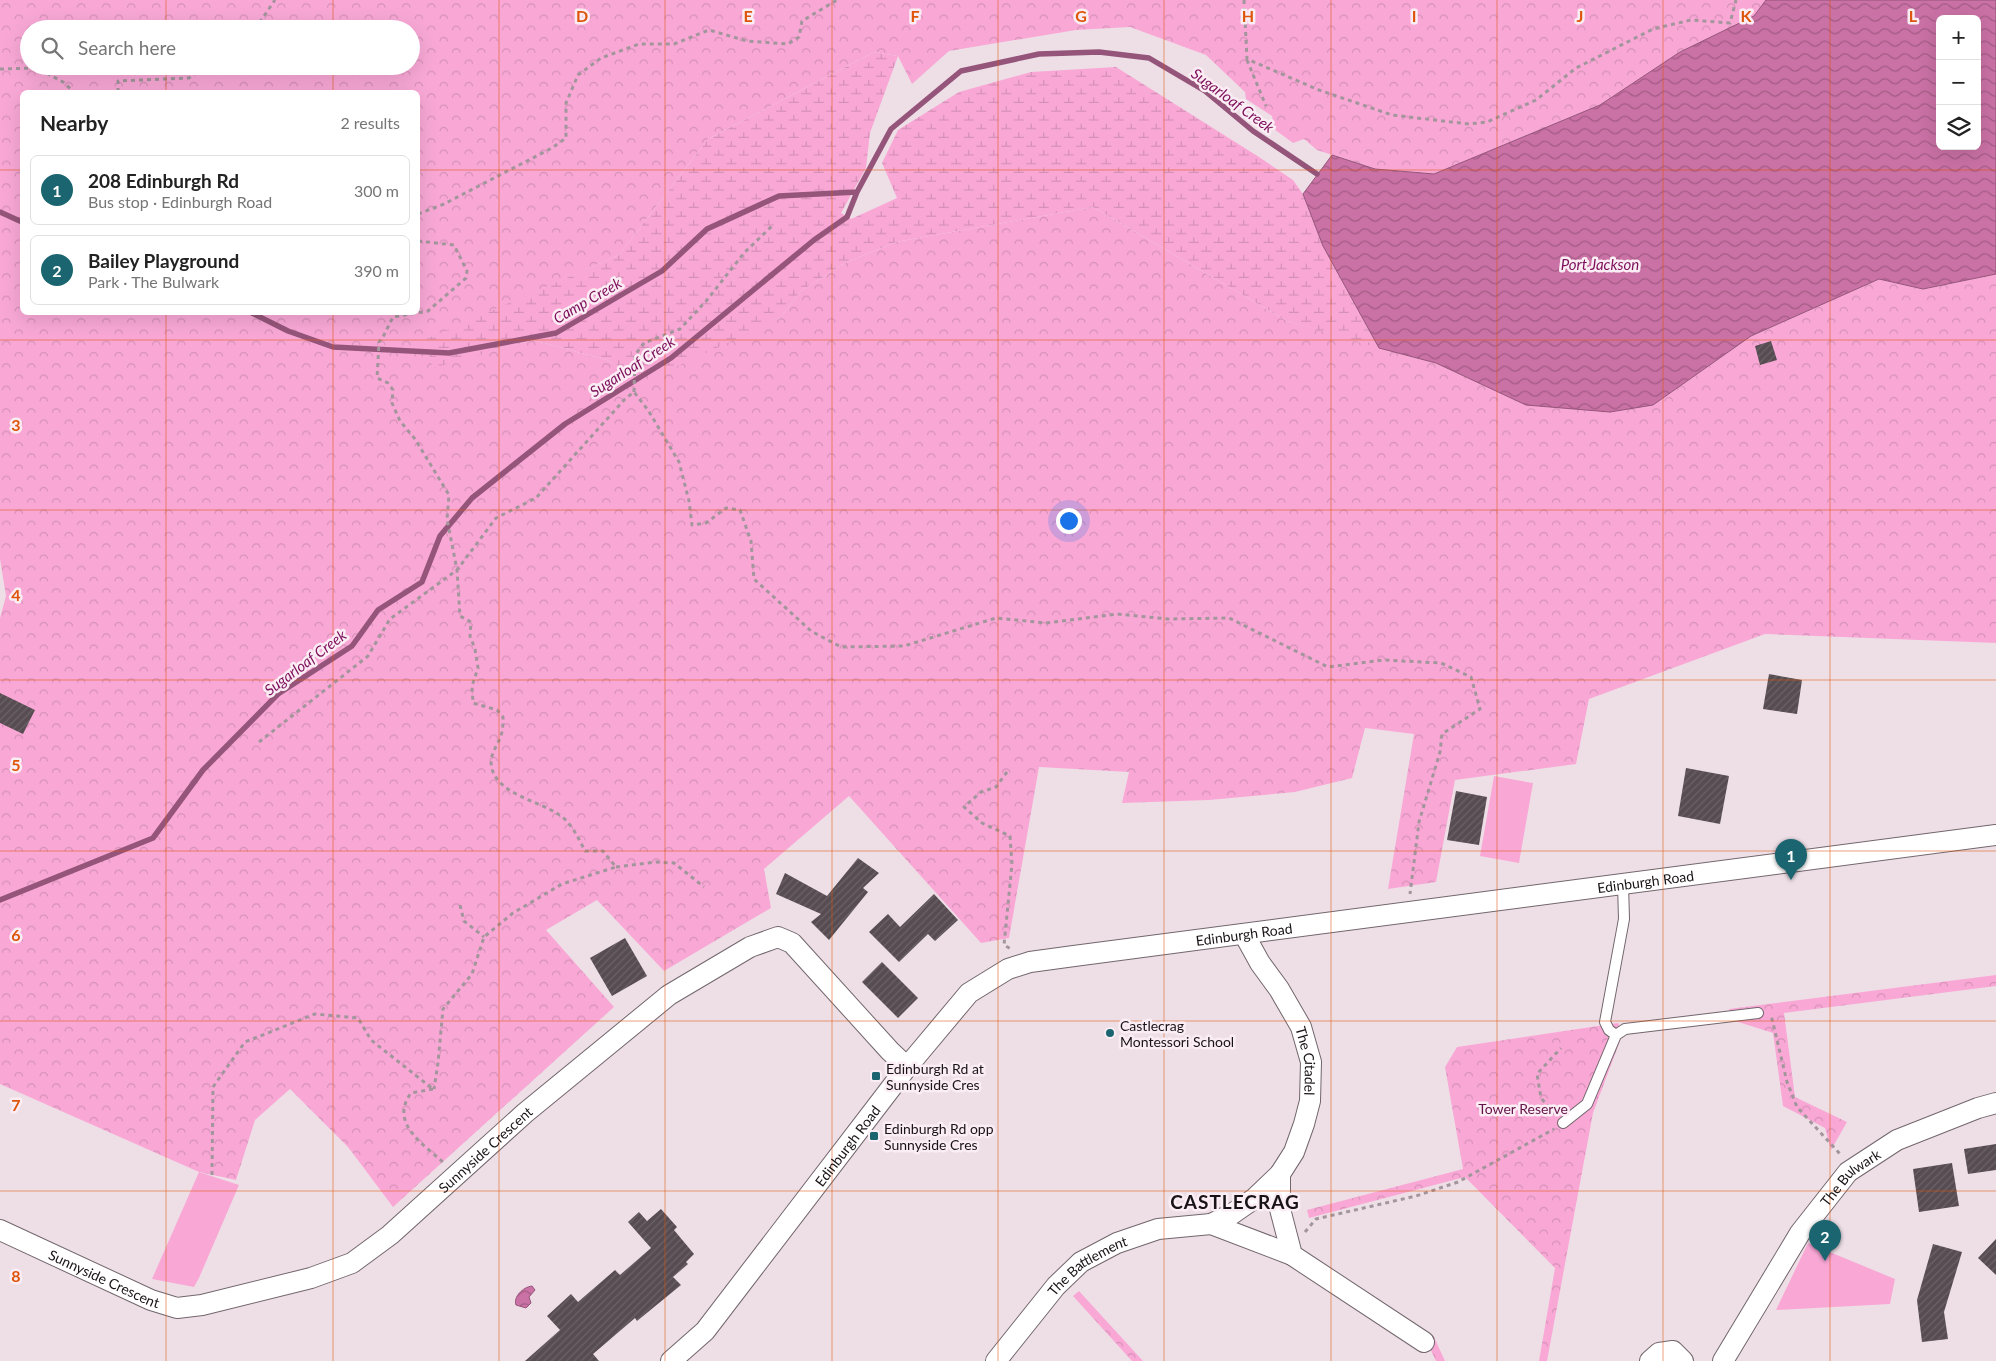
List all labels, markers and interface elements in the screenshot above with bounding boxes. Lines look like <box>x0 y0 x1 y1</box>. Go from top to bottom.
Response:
text: D <box>576 6 588 25</box>
text: E <box>743 6 753 25</box>
text: F <box>910 6 920 25</box>
text: G <box>1075 6 1087 25</box>
text: H <box>1242 6 1254 25</box>
text: I <box>1412 6 1416 25</box>
text: J <box>1577 6 1583 25</box>
text: K <box>1741 6 1753 25</box>
text: L <box>1909 6 1918 25</box>
map controls <box>1936 15 1981 150</box>
button: + <box>1936 15 1981 60</box>
search box <box>20 20 420 75</box>
icon: search <box>38 34 66 62</box>
text: Search here <box>78 36 176 59</box>
button: − <box>1936 60 1981 105</box>
water label: Sugarloaf Creek <box>1188 64 1279 137</box>
button: layers <box>1936 105 1981 150</box>
text: Nearby <box>40 110 108 135</box>
text: 2 results <box>340 113 400 132</box>
text: 208 Edinburgh Rd <box>88 169 239 192</box>
text: 1 <box>52 181 62 200</box>
text: 300 m <box>354 181 399 200</box>
text: Bus stop · Edinburgh Road <box>88 192 272 211</box>
text: Bailey Playground <box>88 249 239 272</box>
water label: Port Jackson <box>1561 255 1639 273</box>
text: 2 <box>52 261 62 280</box>
text: 390 m <box>354 261 399 280</box>
text: Park · The Bulwark <box>88 272 219 291</box>
water label: Camp Creek <box>550 273 625 327</box>
water label: Sugarloaf Creek <box>586 331 679 400</box>
text: 3 <box>11 415 21 434</box>
your location <box>1056 508 1082 534</box>
text: 4 <box>11 585 21 604</box>
water label: Sugarloaf Creek <box>261 625 350 699</box>
text: 5 <box>11 755 21 774</box>
pin: 1 <box>1775 839 1807 880</box>
street label: Edinburgh Road <box>1596 866 1695 896</box>
street label: Edinburgh Road <box>1195 919 1293 948</box>
text: 6 <box>11 925 21 944</box>
place label: Castlecrag Montessori School <box>1120 1017 1234 1050</box>
street label: The Citadel <box>1293 1024 1320 1096</box>
marker: Castlecrag Montessori School <box>1104 1027 1116 1039</box>
place label: Edinburgh Rd at Sunnyside Cres <box>886 1060 984 1093</box>
marker: Edinburgh Rd at Sunnyside Cres <box>870 1070 882 1082</box>
text: 7 <box>11 1095 21 1114</box>
park label: Tower Reserve <box>1478 1100 1568 1117</box>
street label: Sunnyside Crescent <box>435 1102 535 1196</box>
street label: Edinburgh Road <box>811 1102 883 1189</box>
place label: Edinburgh Rd opp Sunnyside Cres <box>884 1120 994 1153</box>
marker: Edinburgh Rd opp Sunnyside Cres <box>868 1130 880 1142</box>
street label: The Bulwark <box>1816 1144 1884 1209</box>
district label: CASTLECRAG <box>1170 1190 1300 1213</box>
pin: 2 <box>1809 1220 1841 1261</box>
street label: The Battlement <box>1043 1232 1129 1299</box>
street label: Sunnyside Crescent <box>46 1245 162 1311</box>
text: 8 <box>11 1266 21 1285</box>

